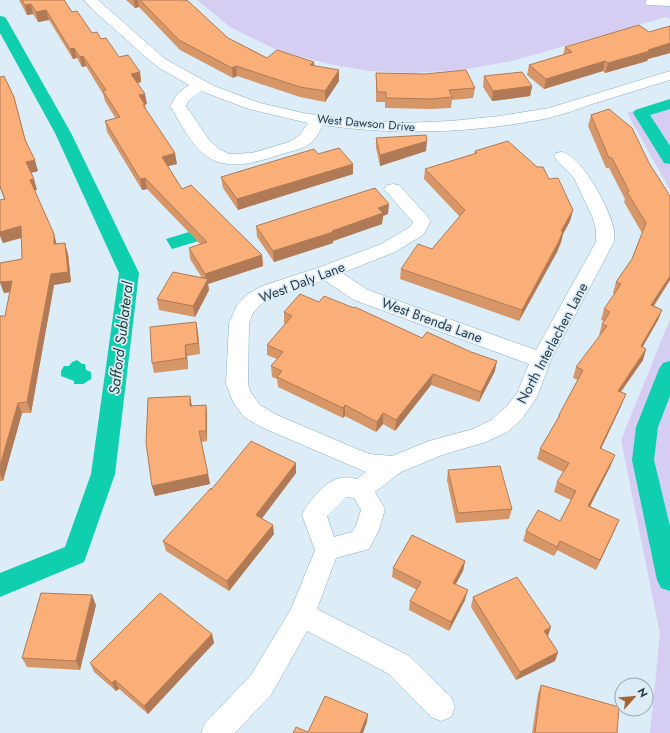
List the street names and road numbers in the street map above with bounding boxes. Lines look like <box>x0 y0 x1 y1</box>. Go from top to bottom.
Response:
street label: West Dawson Drive <box>316 110 416 136</box>
street label: West Daly Lane <box>256 256 348 308</box>
street label: North Interlachen Lane <box>512 279 592 407</box>
street label: West Brenda Lane <box>378 292 486 348</box>

